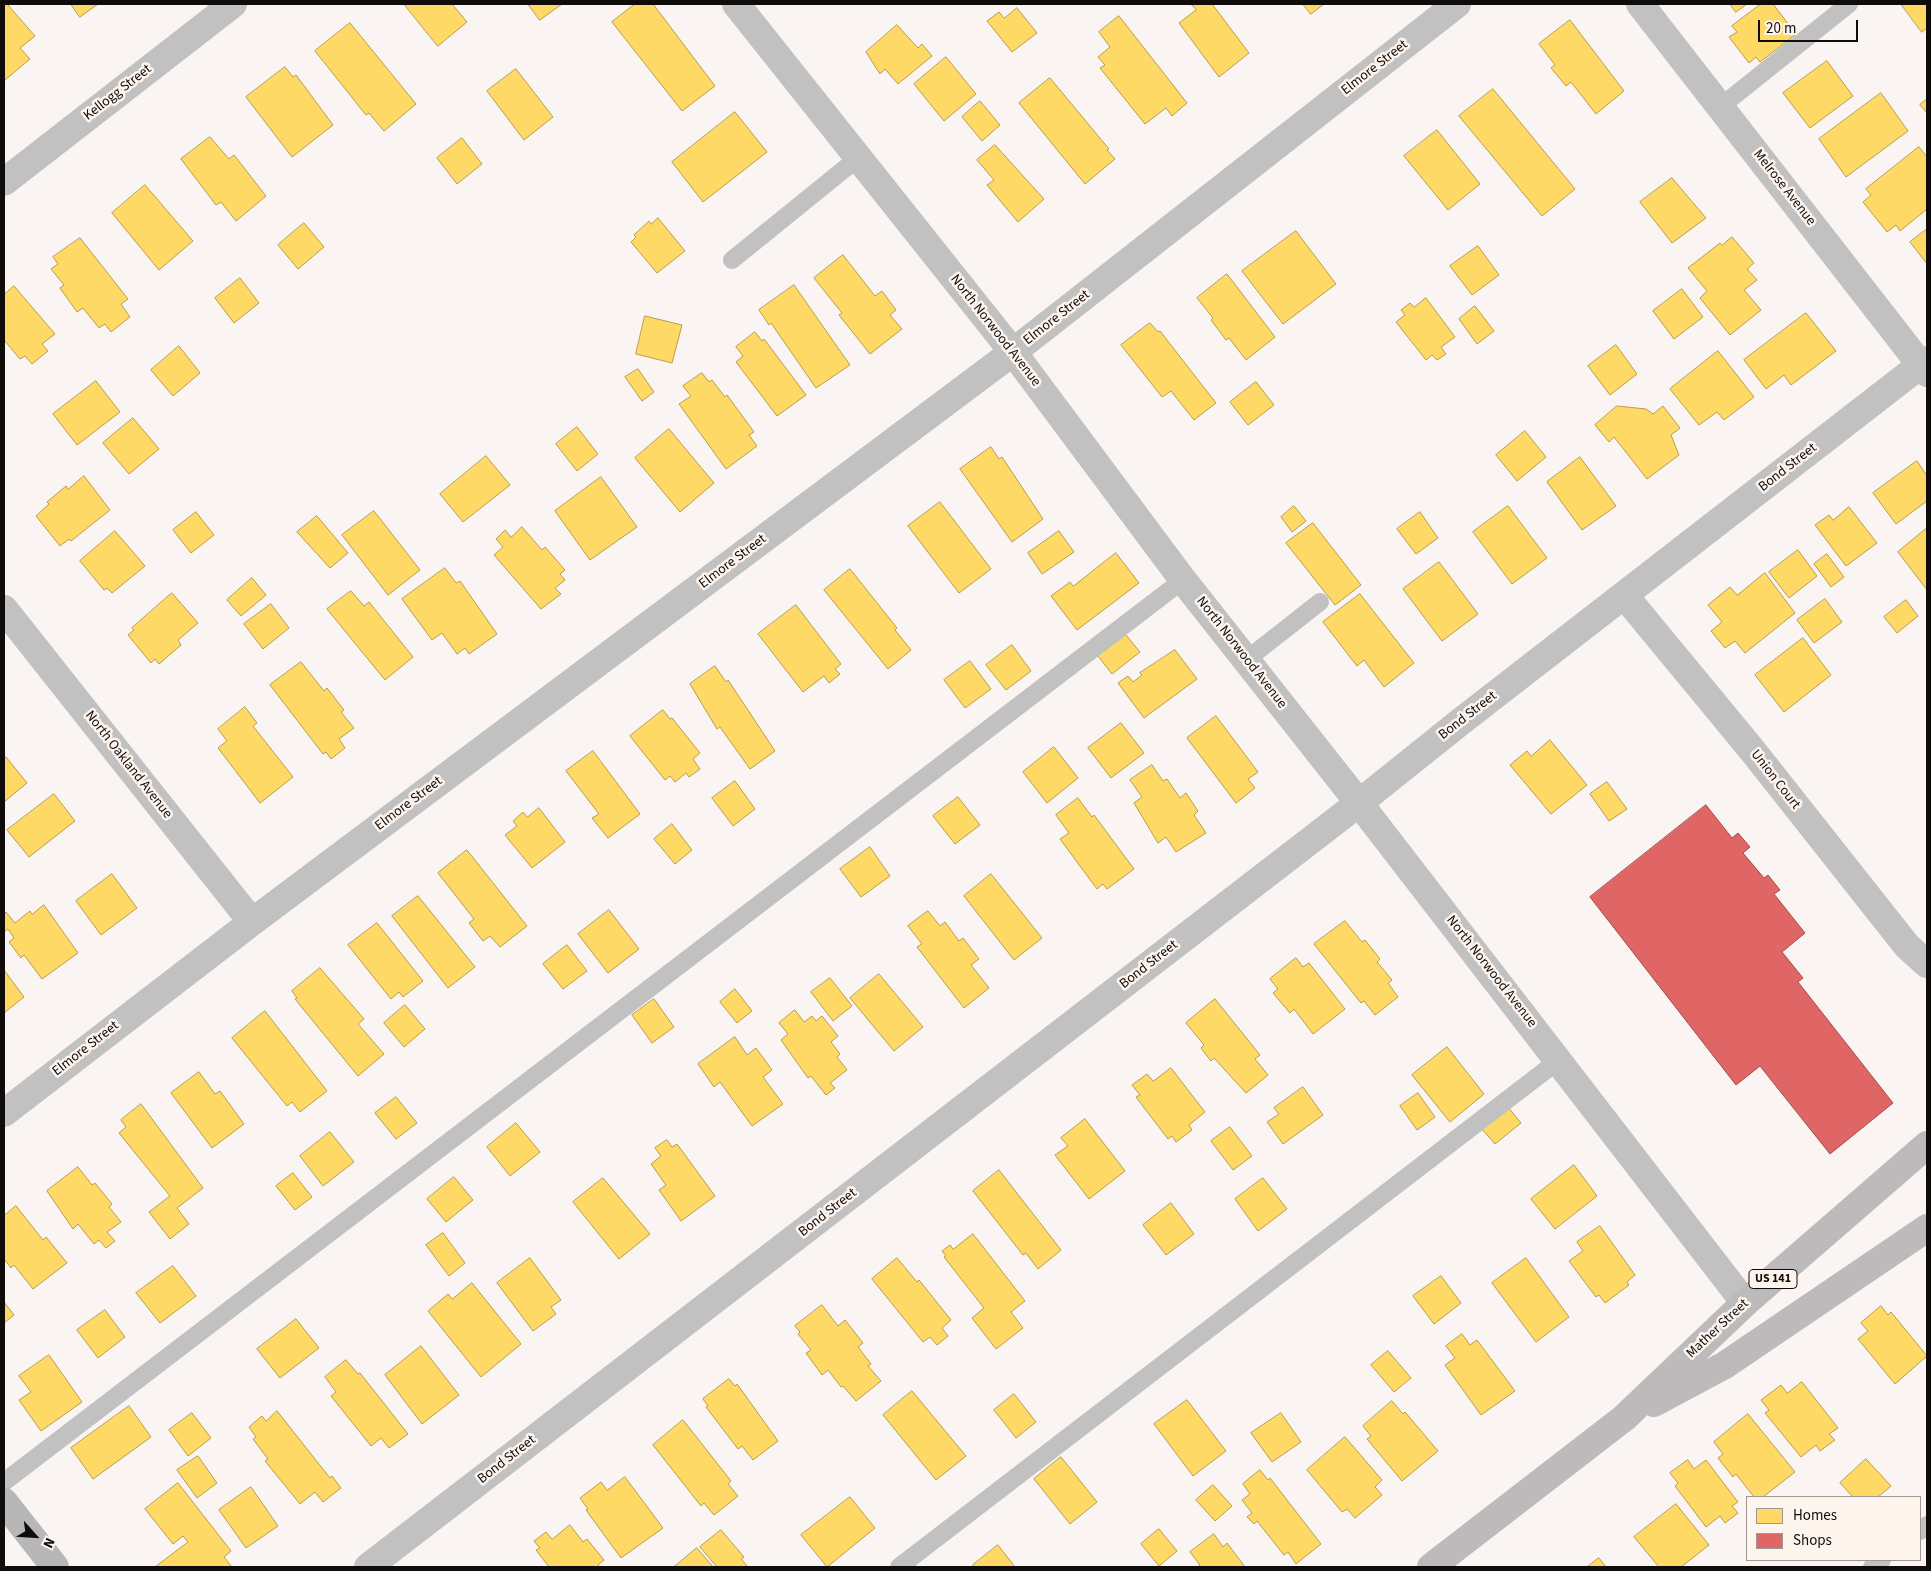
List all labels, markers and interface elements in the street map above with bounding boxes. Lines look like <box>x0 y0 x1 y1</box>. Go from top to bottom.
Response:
scale bar <box>1761 10 1861 42</box>
text: 20 m <box>1766 18 1796 39</box>
street label: Elmore Street <box>1338 37 1412 99</box>
street label: Kellogg Street <box>81 61 155 125</box>
street label: Melrose Avenue <box>1749 147 1819 229</box>
street label: North Norwood Avenue <box>946 272 1044 390</box>
street label: Elmore Street <box>1020 287 1094 349</box>
street label: Bond Street <box>1756 440 1820 496</box>
street label: Elmore Street <box>696 531 770 593</box>
street label: North Norwood Avenue <box>1192 594 1290 712</box>
street label: Bond Street <box>1436 688 1500 744</box>
street label: North Oakland Avenue <box>81 708 175 822</box>
street label: Union Court <box>1747 747 1803 813</box>
street label: Elmore Street <box>372 773 446 835</box>
street label: North Norwood Avenue <box>1442 913 1540 1031</box>
street label: Bond Street <box>1117 937 1181 993</box>
street label: Elmore Street <box>49 1018 123 1080</box>
street label: Bond Street <box>796 1185 860 1241</box>
road number: US 141 <box>1749 1270 1797 1288</box>
street label: Mather Street <box>1683 1296 1753 1362</box>
street label: Bond Street <box>475 1432 539 1488</box>
legend <box>1746 1496 1921 1561</box>
text: Homes <box>1793 1505 1837 1526</box>
north arrow <box>10 1511 60 1561</box>
text: Shops <box>1793 1530 1832 1551</box>
text: N <box>37 1534 60 1551</box>

